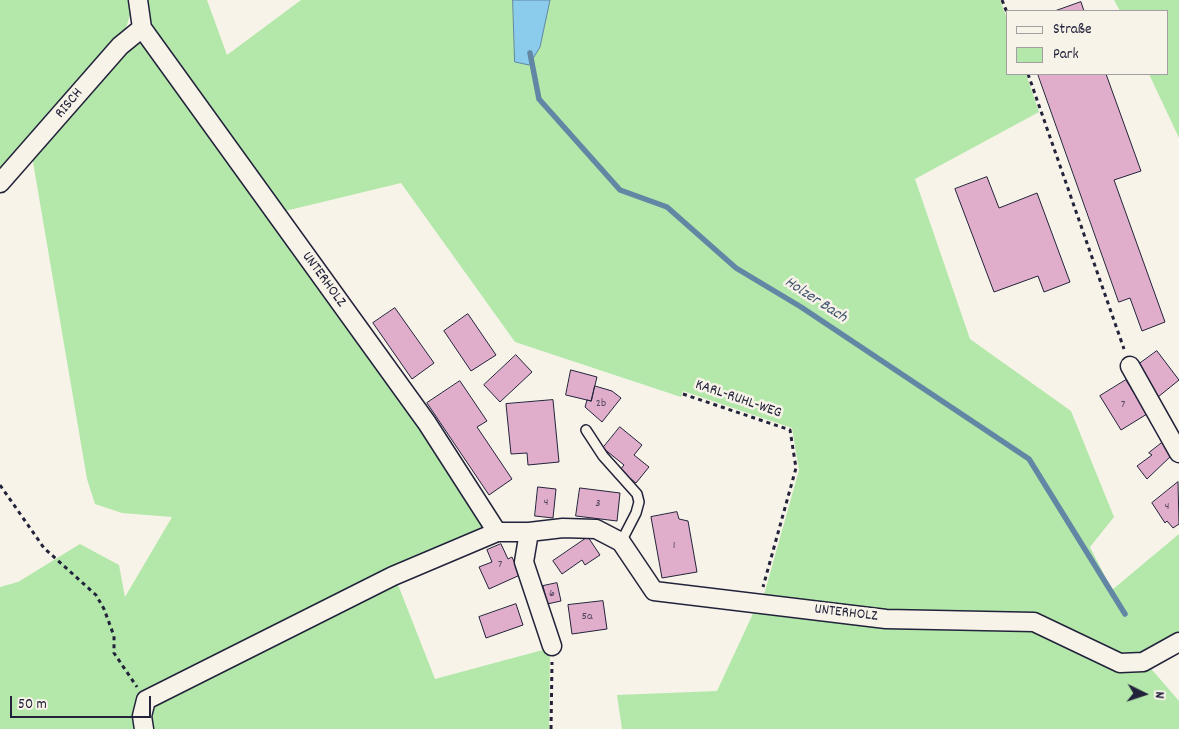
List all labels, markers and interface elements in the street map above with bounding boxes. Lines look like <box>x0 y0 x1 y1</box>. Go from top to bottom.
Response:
legend <box>1006 10 1169 75</box>
text: Straße <box>1053 19 1091 41</box>
text: Park <box>1053 44 1079 66</box>
street label: RISCH <box>52 85 88 123</box>
street label: UNTERHOLZ <box>297 249 349 311</box>
water label: Holzer Bach <box>780 274 850 328</box>
street label: KARL-RUHL-WEG <box>692 377 784 423</box>
house number: 2b <box>596 397 606 411</box>
house number: 7 <box>1121 398 1125 412</box>
house number: 4 <box>544 496 548 510</box>
house number: 3 <box>595 497 601 511</box>
house number: 4 <box>1165 500 1169 514</box>
house number: 1 <box>673 539 675 553</box>
house number: 7 <box>498 558 502 572</box>
house number: 6 <box>549 587 555 601</box>
street label: UNTERHOLZ <box>813 601 879 627</box>
house number: 5a <box>581 610 593 624</box>
north arrow <box>1119 669 1169 719</box>
scale bar <box>12 686 154 718</box>
text: N <box>1149 691 1169 699</box>
text: 50 m <box>18 694 47 716</box>

